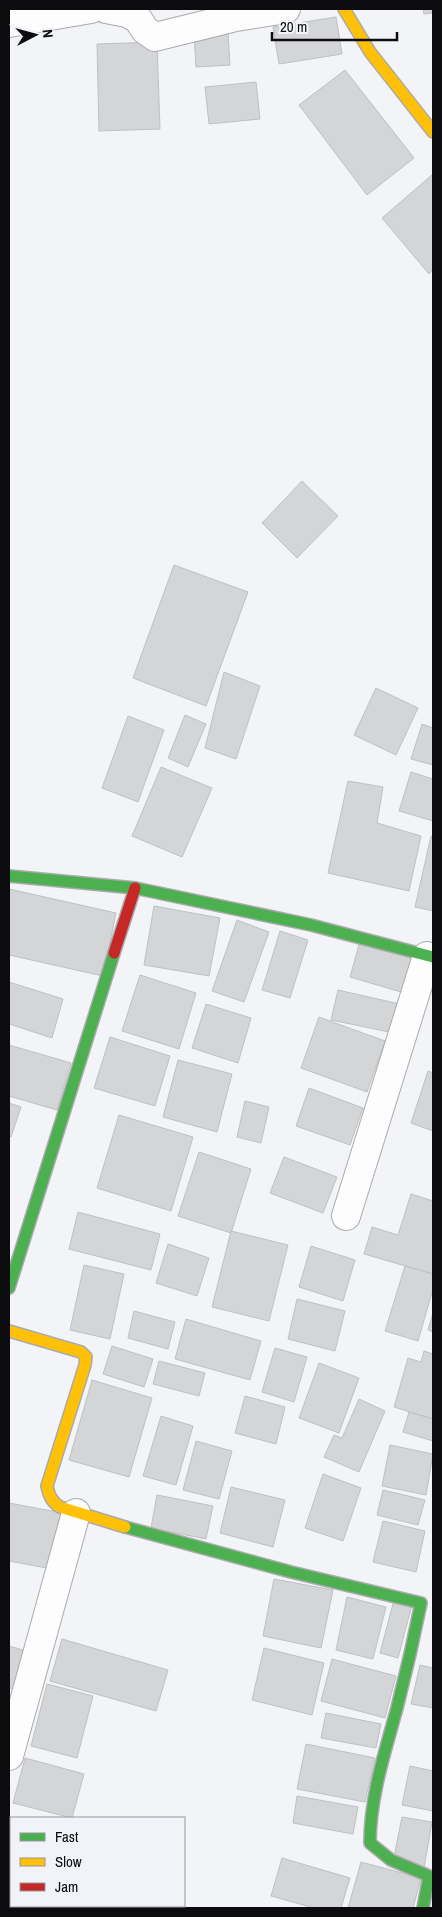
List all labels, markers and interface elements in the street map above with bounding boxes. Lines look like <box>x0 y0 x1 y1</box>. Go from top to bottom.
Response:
north arrow <box>10 10 60 60</box>
scale bar <box>272 10 397 42</box>
text: 20 m <box>280 16 307 37</box>
text: N <box>39 29 57 39</box>
legend <box>10 1817 185 1907</box>
text: Fast <box>55 1826 79 1847</box>
text: Slow <box>55 1851 82 1872</box>
text: Jam <box>55 1876 78 1897</box>

